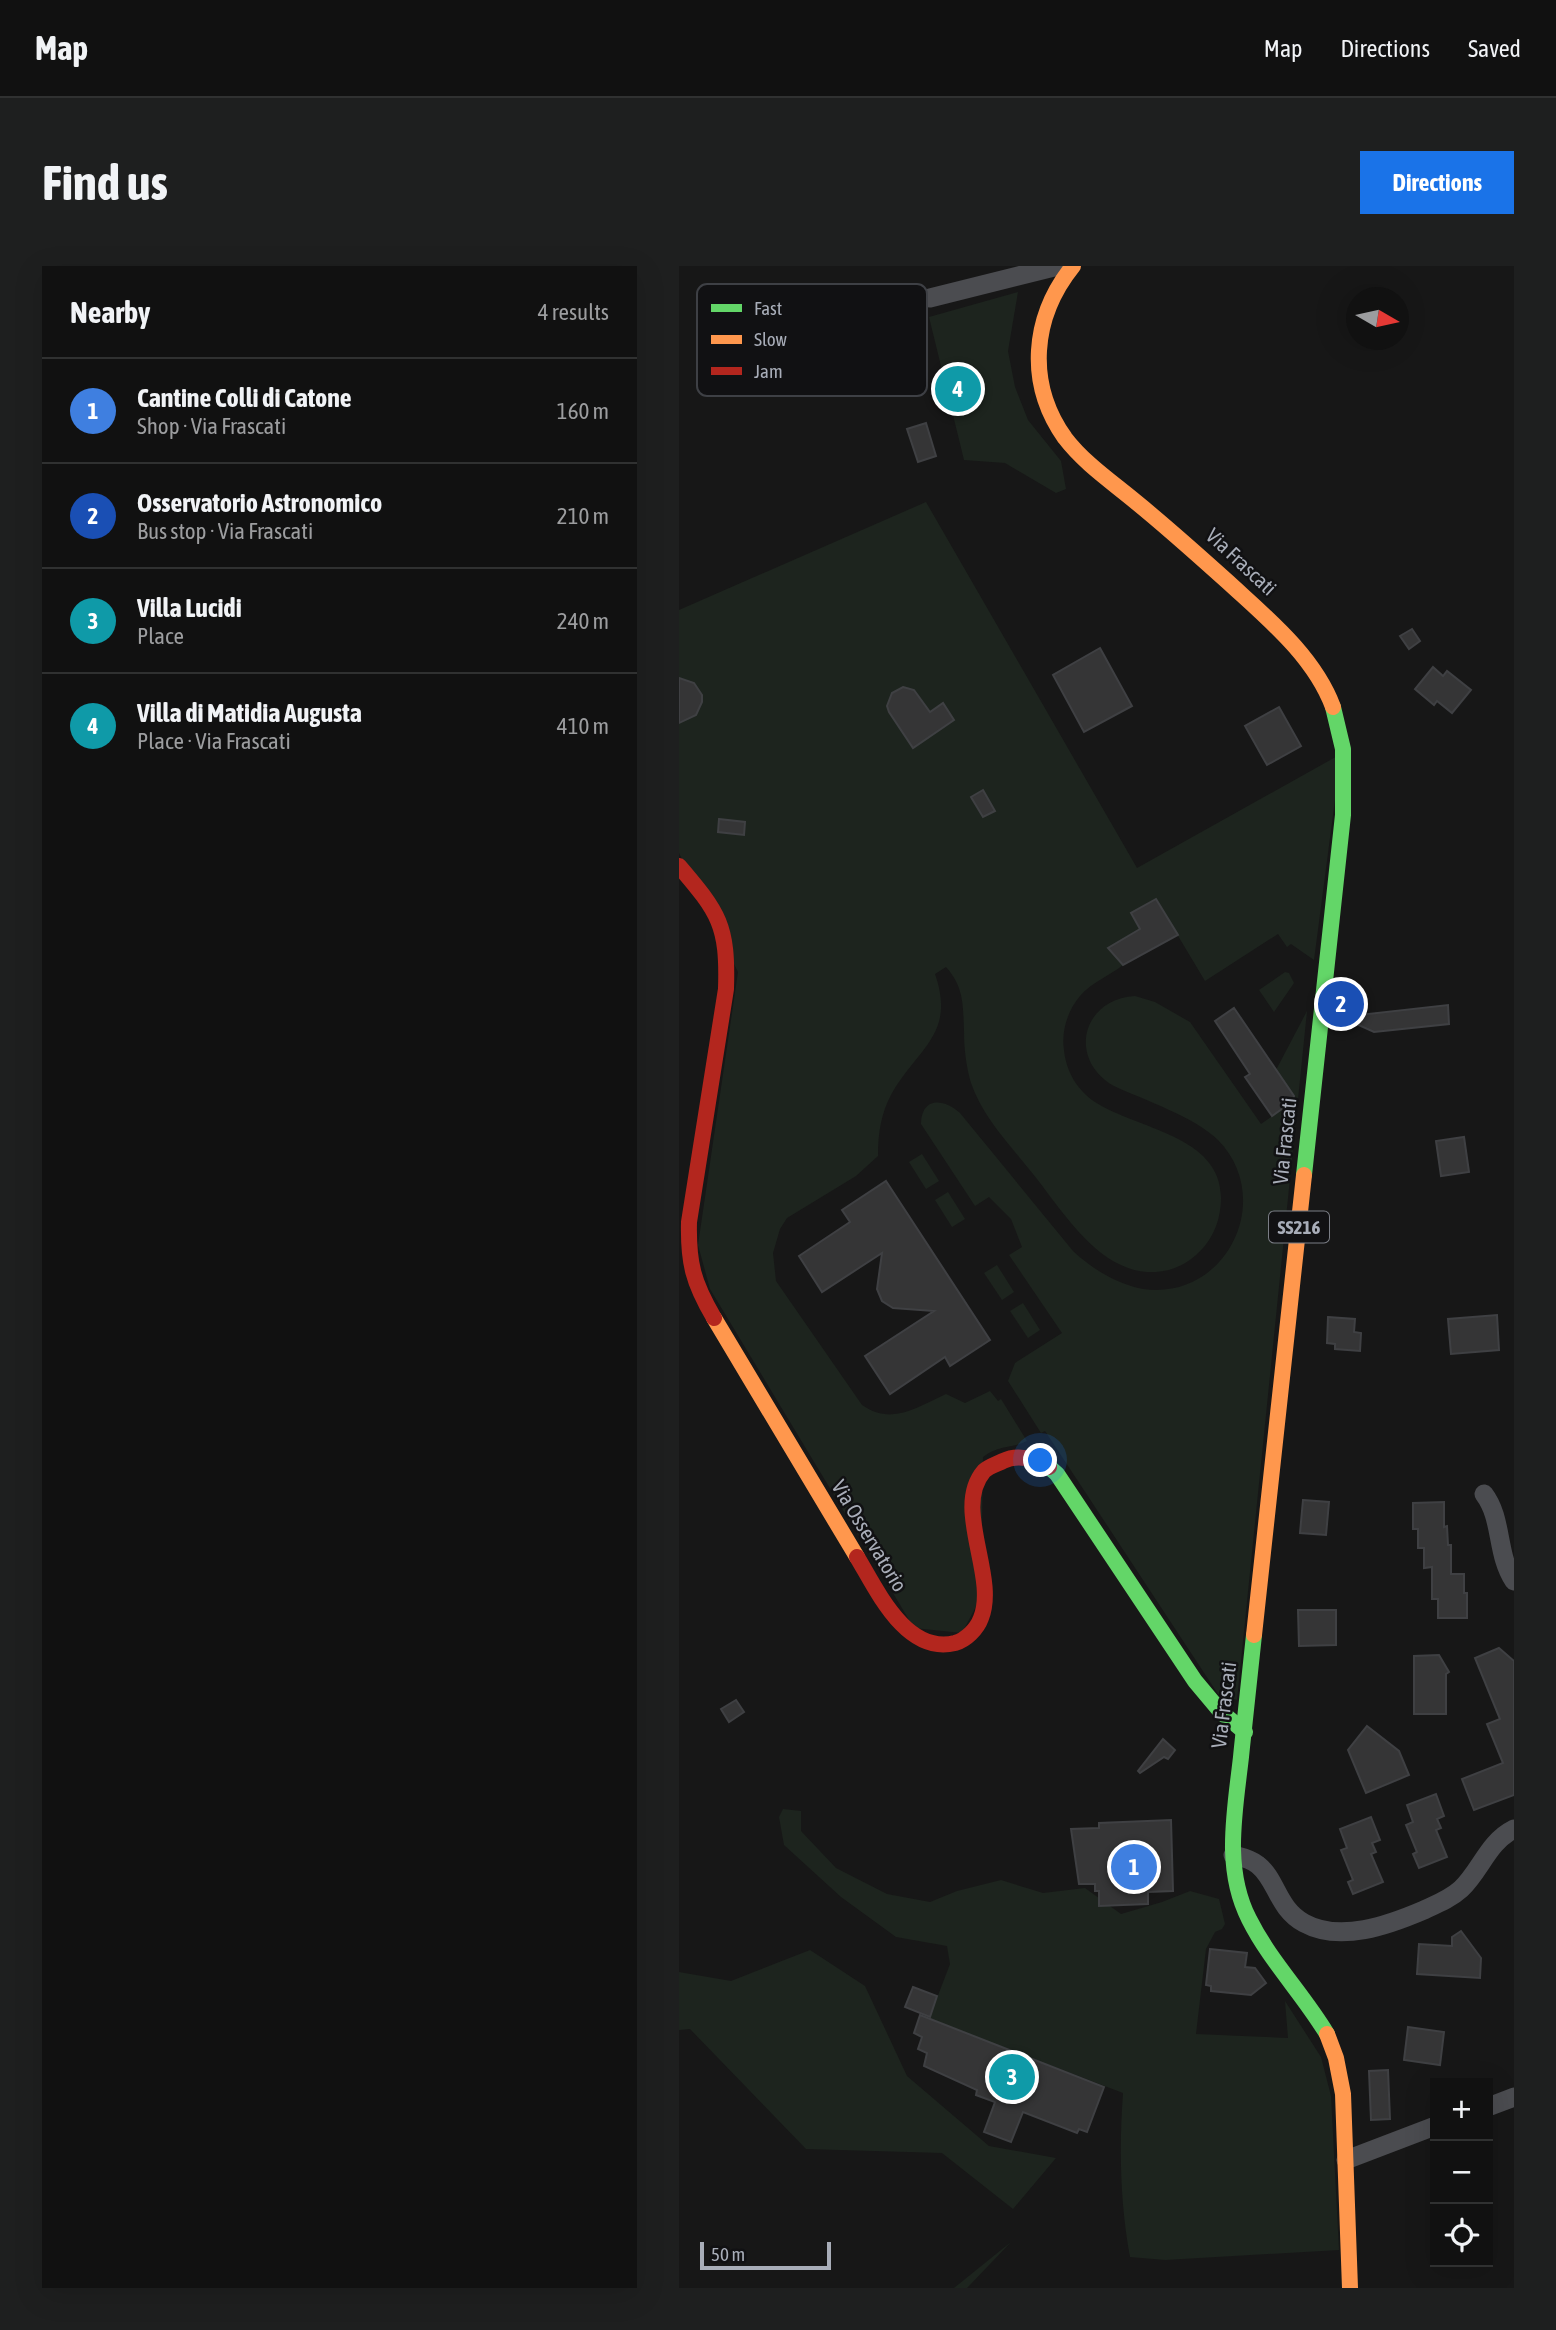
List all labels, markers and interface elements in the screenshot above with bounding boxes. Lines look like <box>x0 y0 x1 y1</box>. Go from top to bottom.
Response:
text: Map <box>35 29 88 67</box>
text: Map <box>1264 35 1302 62</box>
text: Directions <box>1340 35 1430 62</box>
text: Saved <box>1468 35 1521 62</box>
button: Directions <box>1360 151 1514 214</box>
text: Find us <box>42 154 168 210</box>
legend <box>697 284 927 396</box>
north arrow <box>1346 287 1409 350</box>
text: Nearby <box>70 295 150 329</box>
text: Fast <box>754 297 782 319</box>
text: 4 results <box>538 299 609 325</box>
text: Slow <box>754 328 788 350</box>
text: Jam <box>754 360 783 382</box>
pin: 4 <box>935 363 981 415</box>
text: Cantine Colli di Catone <box>137 383 352 413</box>
text: 1 <box>88 398 98 424</box>
text: 160 m <box>557 398 609 424</box>
text: Shop · Via Frascati <box>137 413 286 439</box>
text: Osservatorio Astronomico <box>137 488 382 518</box>
text: 2 <box>88 503 98 529</box>
text: 210 m <box>557 503 609 529</box>
text: Bus stop · Via Frascati <box>137 518 313 544</box>
street label: Via Frascati <box>1202 523 1282 600</box>
text: Villa Lucidi <box>137 593 242 623</box>
text: 3 <box>88 608 98 634</box>
text: 240 m <box>557 608 609 634</box>
text: Place <box>137 623 184 649</box>
text: Villa di Matidia Augusta <box>137 698 362 728</box>
text: 4 <box>88 713 98 739</box>
text: 410 m <box>557 713 609 739</box>
text: Place · Via Frascati <box>137 728 291 754</box>
pin: 2 <box>1318 978 1364 1030</box>
street label: Via Frascati <box>1268 1096 1300 1185</box>
road number: SS216 <box>1269 1211 1329 1242</box>
your location <box>1023 1443 1057 1477</box>
street label: Via Osservatorio <box>827 1476 912 1595</box>
street label: Via Frascati <box>1206 1660 1240 1750</box>
pin: 1 <box>1111 1841 1157 1893</box>
pin: 3 <box>989 2051 1035 2103</box>
map controls <box>1430 2078 1493 2267</box>
button: + <box>1430 2078 1493 2141</box>
button: − <box>1430 2141 1493 2204</box>
button: locate <box>1430 2204 1493 2267</box>
scale bar <box>700 2239 831 2271</box>
text: 50 m <box>711 2243 745 2265</box>

